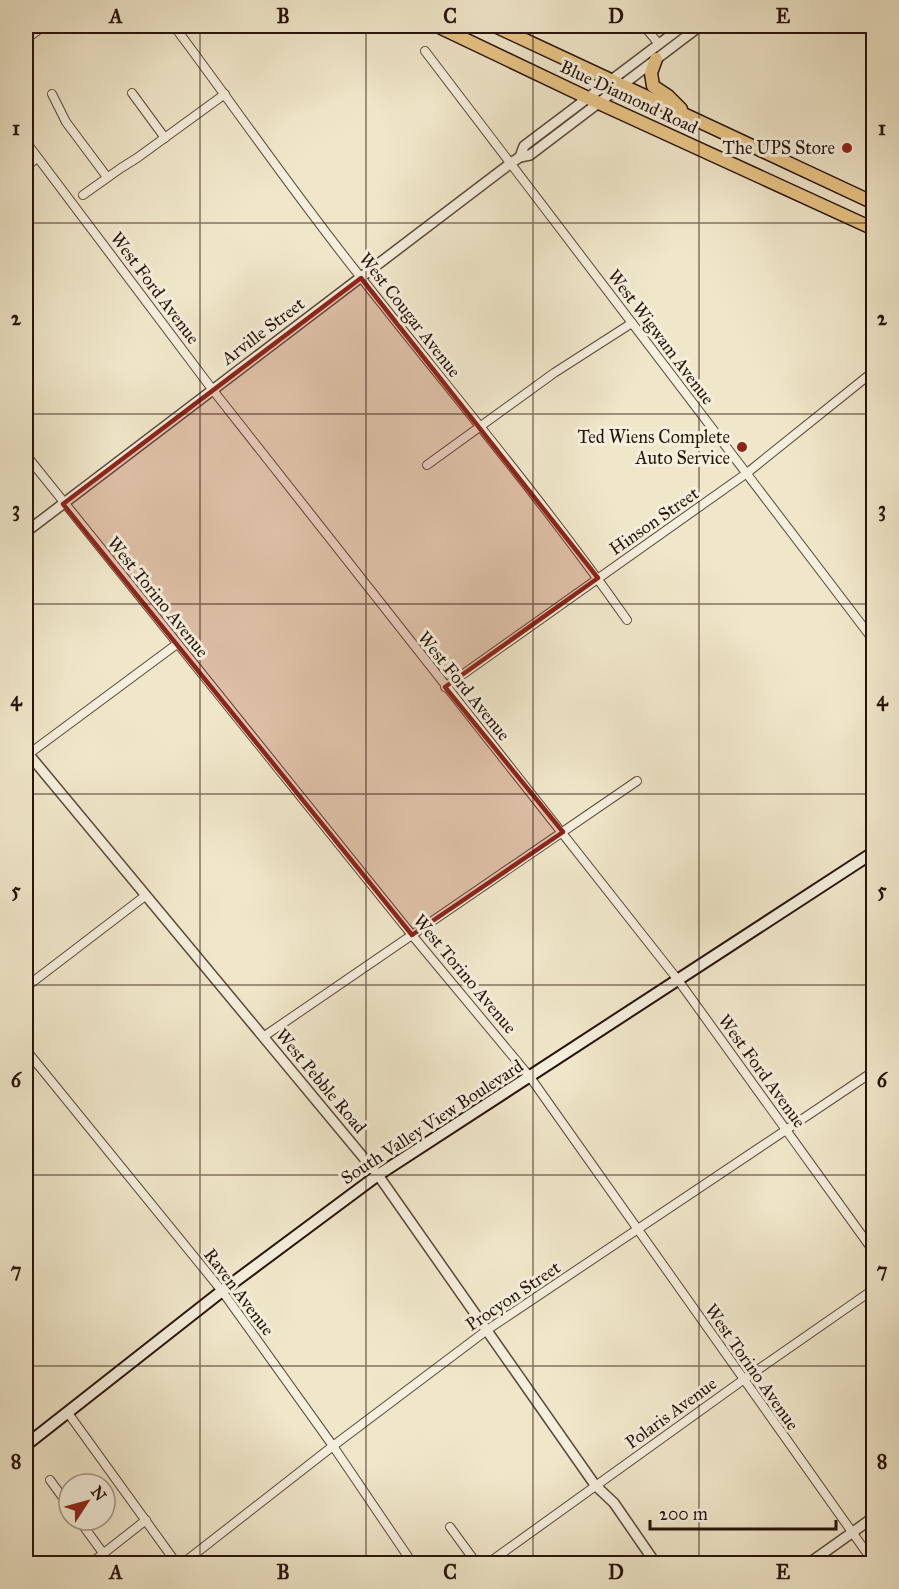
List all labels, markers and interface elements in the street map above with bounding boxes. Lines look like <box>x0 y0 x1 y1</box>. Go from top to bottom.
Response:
text: A <box>107 4 123 28</box>
text: B <box>276 4 290 28</box>
text: C <box>443 4 457 28</box>
text: D <box>608 4 624 28</box>
text: E <box>776 4 791 28</box>
street label: Blue Diamond Road <box>557 55 701 139</box>
text: 1 <box>12 116 20 140</box>
text: 1 <box>878 116 886 140</box>
place label: The UPS Store <box>723 137 835 159</box>
marker: The UPS Store <box>840 141 854 155</box>
street label: West Ford Avenue <box>106 228 204 348</box>
street label: West Cougar Avenue <box>354 248 466 382</box>
street label: West Wigwam Avenue <box>602 265 719 410</box>
street label: Arville Street <box>216 292 309 370</box>
text: 2 <box>11 306 22 330</box>
text: 2 <box>877 306 888 330</box>
place label: Ted Wiens Complete Auto Service <box>577 426 730 469</box>
marker: Ted Wiens Complete Auto Service <box>735 440 749 454</box>
street label: Hinson Street <box>605 482 704 560</box>
text: 3 <box>12 497 20 522</box>
text: 3 <box>878 497 886 522</box>
street label: West Torino Avenue <box>102 532 214 662</box>
street label: West Ford Avenue <box>413 627 515 745</box>
text: 4 <box>10 687 22 712</box>
text: 4 <box>876 687 888 712</box>
text: 5 <box>11 878 21 902</box>
text: 5 <box>877 878 887 902</box>
street label: West Torino Avenue <box>409 910 521 1038</box>
street label: West Ford Avenue <box>713 1010 811 1132</box>
street label: West Pebble Road <box>271 1024 371 1138</box>
street label: South Valley View Boulevard <box>337 1055 527 1189</box>
text: 6 <box>11 1068 23 1092</box>
text: 6 <box>877 1068 889 1092</box>
street label: Raven Avenue <box>199 1244 279 1340</box>
street label: Procyon Street <box>461 1256 565 1336</box>
text: 7 <box>11 1258 22 1282</box>
text: 7 <box>877 1258 888 1282</box>
street label: West Torino Avenue <box>700 1300 804 1434</box>
street label: Polaris Avenue <box>621 1372 721 1454</box>
text: 8 <box>11 1449 21 1473</box>
text: 8 <box>877 1449 887 1473</box>
north arrow <box>57 1472 117 1532</box>
text: N <box>87 1482 111 1505</box>
scale bar <box>650 1493 836 1531</box>
text: 200 m <box>659 1503 708 1525</box>
text: A <box>107 1560 123 1584</box>
text: B <box>276 1560 290 1584</box>
text: C <box>443 1560 457 1584</box>
text: D <box>608 1560 624 1584</box>
text: E <box>776 1560 791 1584</box>

